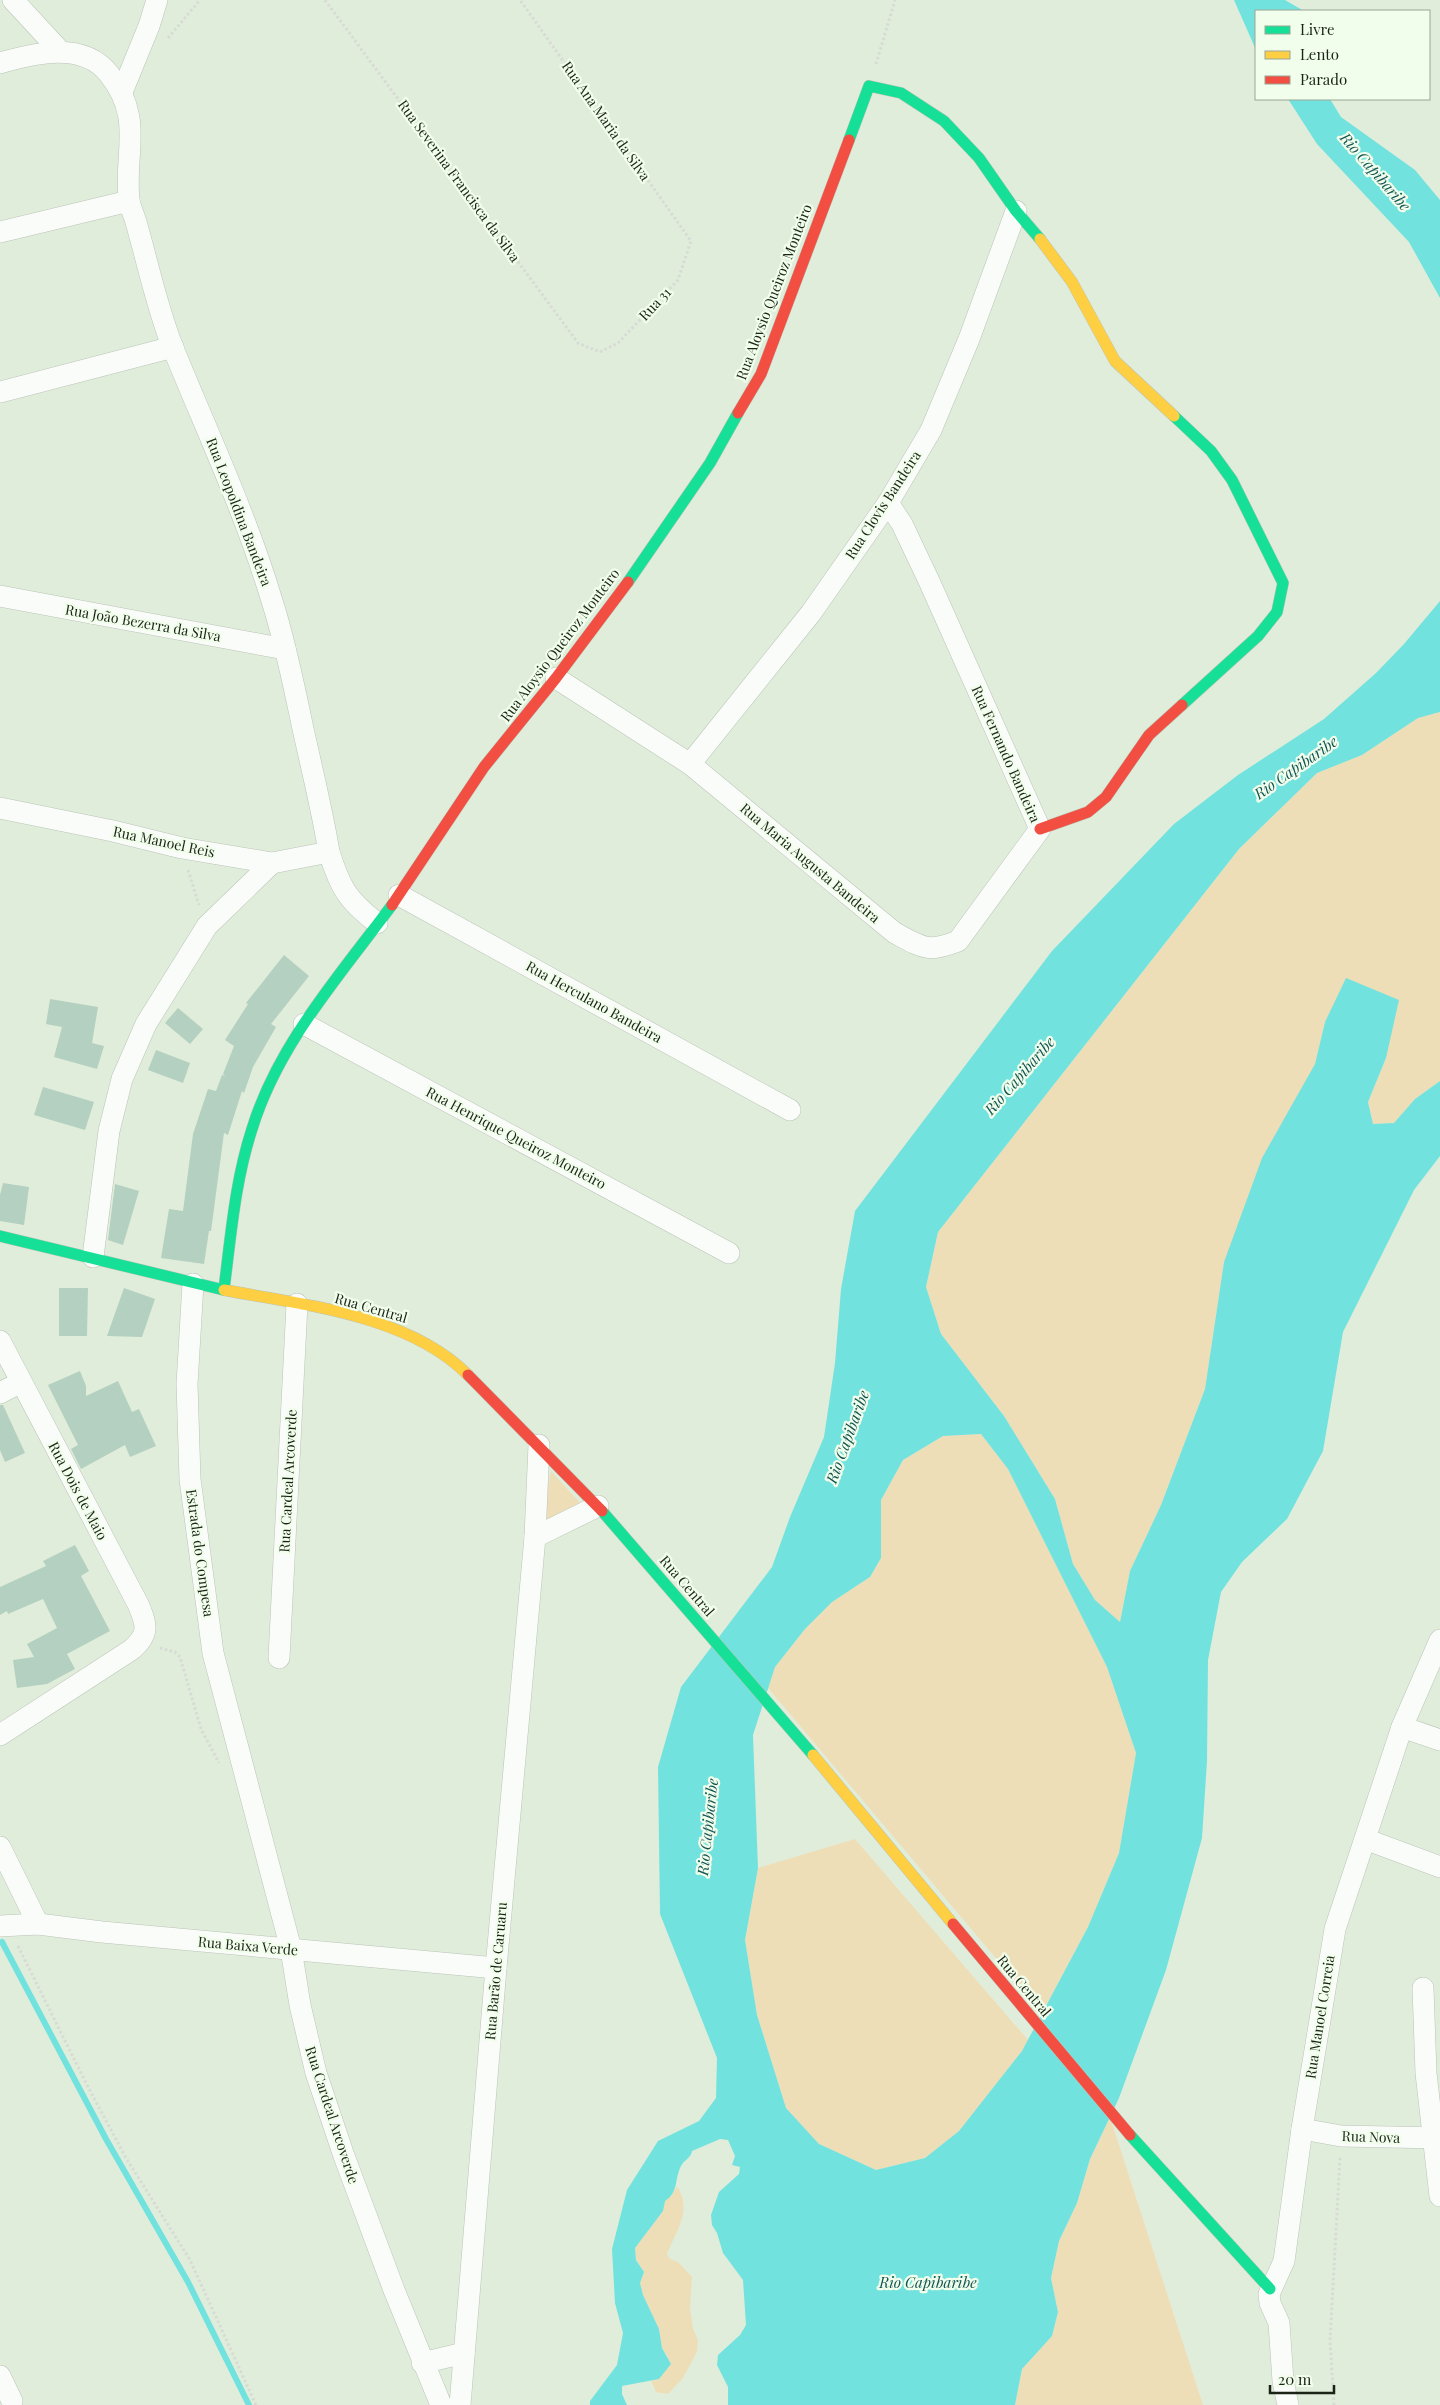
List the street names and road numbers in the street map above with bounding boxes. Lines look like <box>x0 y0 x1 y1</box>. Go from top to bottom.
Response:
street label: Rua Ana Maria da Silva <box>558 57 655 184</box>
street label: Rua Severina Francisca da Silva <box>394 96 525 266</box>
street label: Rua Aloysio Queiroz Monteiro <box>731 201 816 382</box>
street label: Rua 31 <box>634 283 675 324</box>
street label: Rua Leopoldina Bandeira <box>202 435 277 589</box>
street label: Rua Clovis Bandeira <box>840 447 925 563</box>
street label: Rua Aloysio Queiroz Monteiro <box>496 564 624 725</box>
street label: Rua João Bezerra da Silva <box>64 599 222 646</box>
street label: Rua Fernando Bandeira <box>968 682 1045 825</box>
street label: Rua Maria Augusta Bandeira <box>736 798 884 927</box>
street label: Rua Manoel Reis <box>111 821 217 862</box>
street label: Rua Herculano Bandeira <box>523 956 666 1047</box>
street label: Rua Henrique Queiroz Monteiro <box>423 1082 610 1193</box>
street label: Rua Central <box>333 1288 410 1327</box>
street label: Rua Cardeal Arcoverde <box>274 1409 301 1553</box>
street label: Rua Dois de Maio <box>45 1438 112 1544</box>
street label: Estrada do Compesa <box>182 1488 219 1618</box>
street label: Rua Central <box>656 1551 719 1620</box>
street label: Rua Barão de Caruaru <box>480 1901 511 2041</box>
street label: Rua Baixa Verde <box>197 1932 299 1959</box>
street label: Rua Central <box>993 1951 1056 2020</box>
street label: Rua Manoel Correia <box>1300 1954 1339 2080</box>
street label: Rua Cardeal Arcoverde <box>301 2044 364 2186</box>
street label: Rua Nova <box>1341 2126 1401 2147</box>

